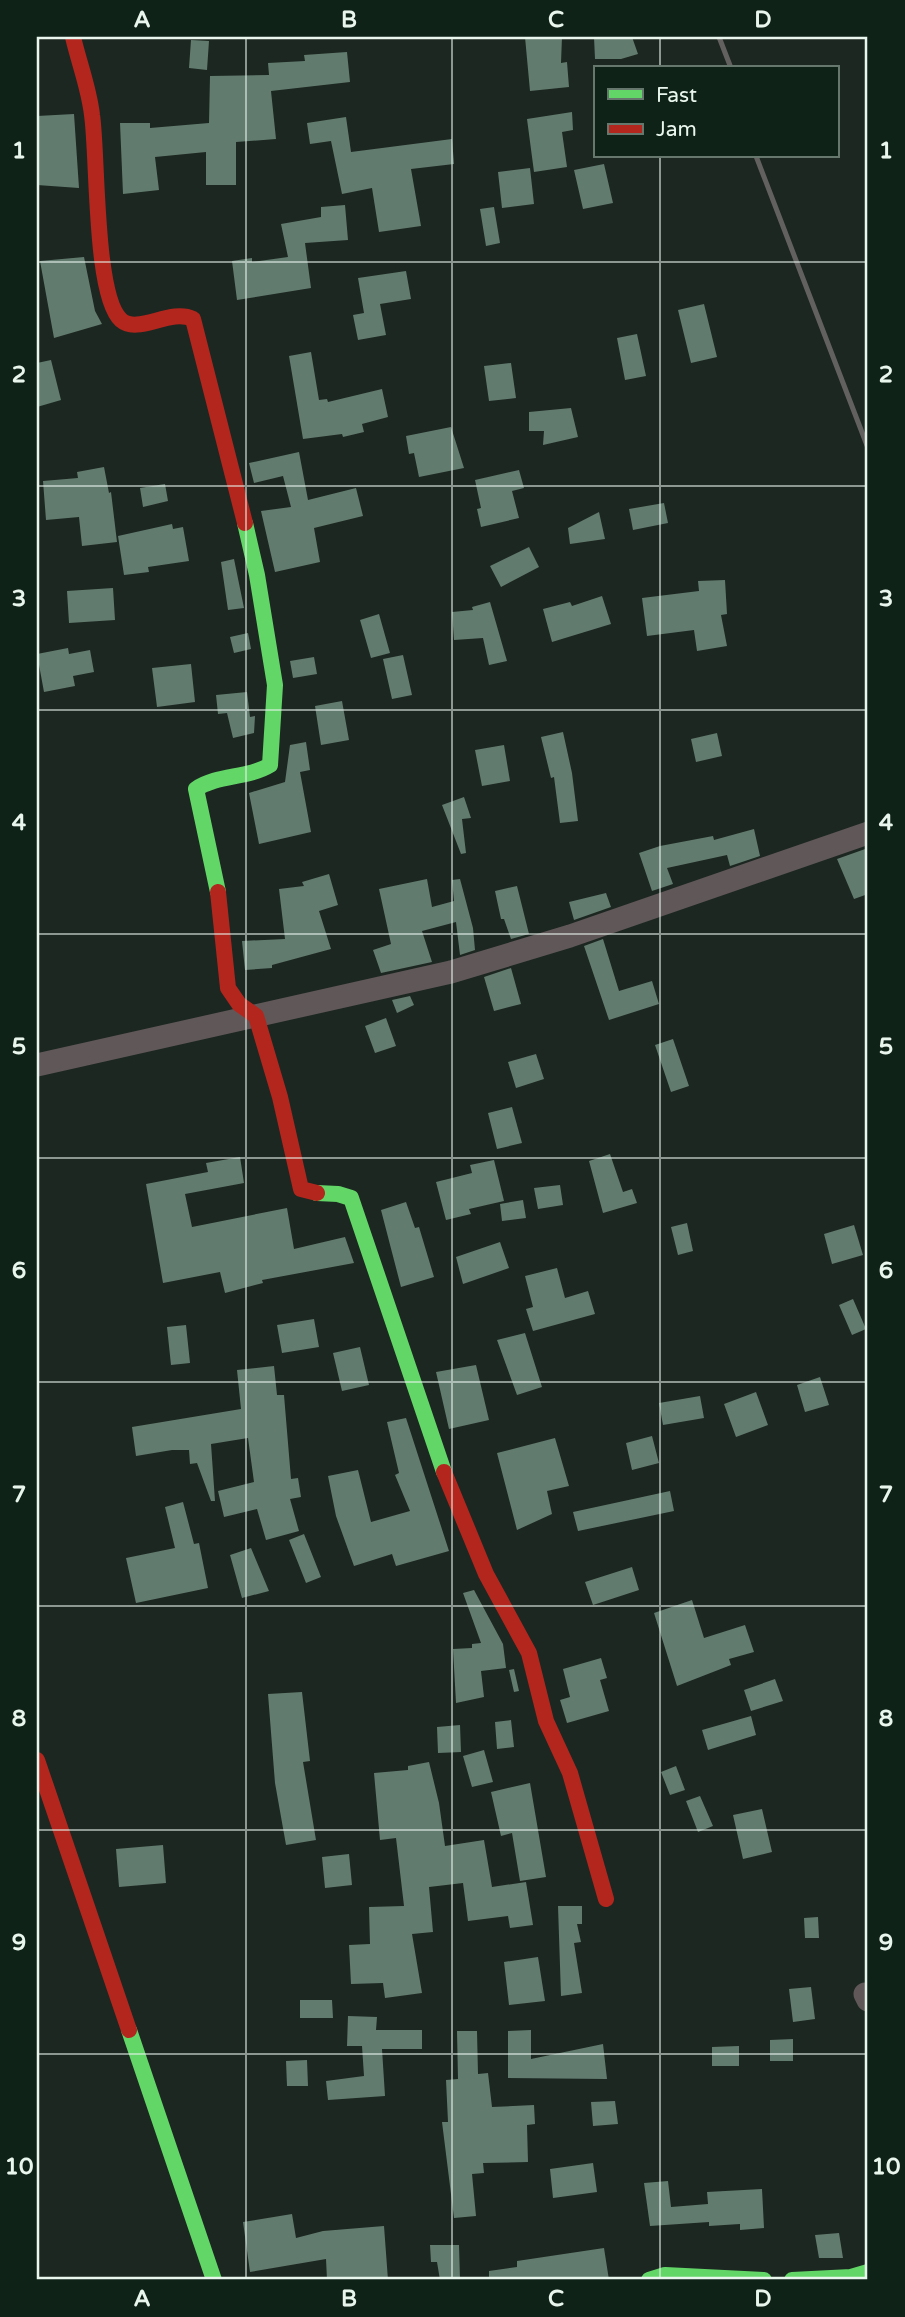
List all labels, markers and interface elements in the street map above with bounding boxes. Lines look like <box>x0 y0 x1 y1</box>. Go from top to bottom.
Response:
text: A <box>133 6 151 34</box>
text: B <box>341 6 357 34</box>
text: C <box>548 6 564 34</box>
text: D <box>754 6 772 34</box>
legend <box>594 66 838 158</box>
text: Fast <box>656 83 697 108</box>
text: Jam <box>656 117 697 142</box>
text: 1 <box>12 137 26 165</box>
text: 1 <box>879 137 893 165</box>
text: 2 <box>12 361 26 389</box>
text: 2 <box>879 361 893 389</box>
text: 3 <box>12 585 26 613</box>
text: 3 <box>879 585 893 613</box>
text: 4 <box>12 809 27 837</box>
text: 4 <box>879 809 894 837</box>
text: 5 <box>12 1033 26 1061</box>
text: 5 <box>879 1033 893 1061</box>
text: 6 <box>12 1257 26 1285</box>
text: 6 <box>879 1257 893 1285</box>
text: 7 <box>12 1481 26 1509</box>
text: 7 <box>879 1481 893 1509</box>
text: 8 <box>12 1705 26 1733</box>
text: 8 <box>879 1705 893 1733</box>
text: 9 <box>12 1929 26 1957</box>
text: 9 <box>879 1929 893 1957</box>
text: 10 <box>5 2153 33 2181</box>
text: 10 <box>872 2153 900 2181</box>
text: A <box>133 2285 151 2313</box>
text: B <box>341 2285 357 2313</box>
text: C <box>548 2285 564 2313</box>
text: D <box>754 2285 772 2313</box>

